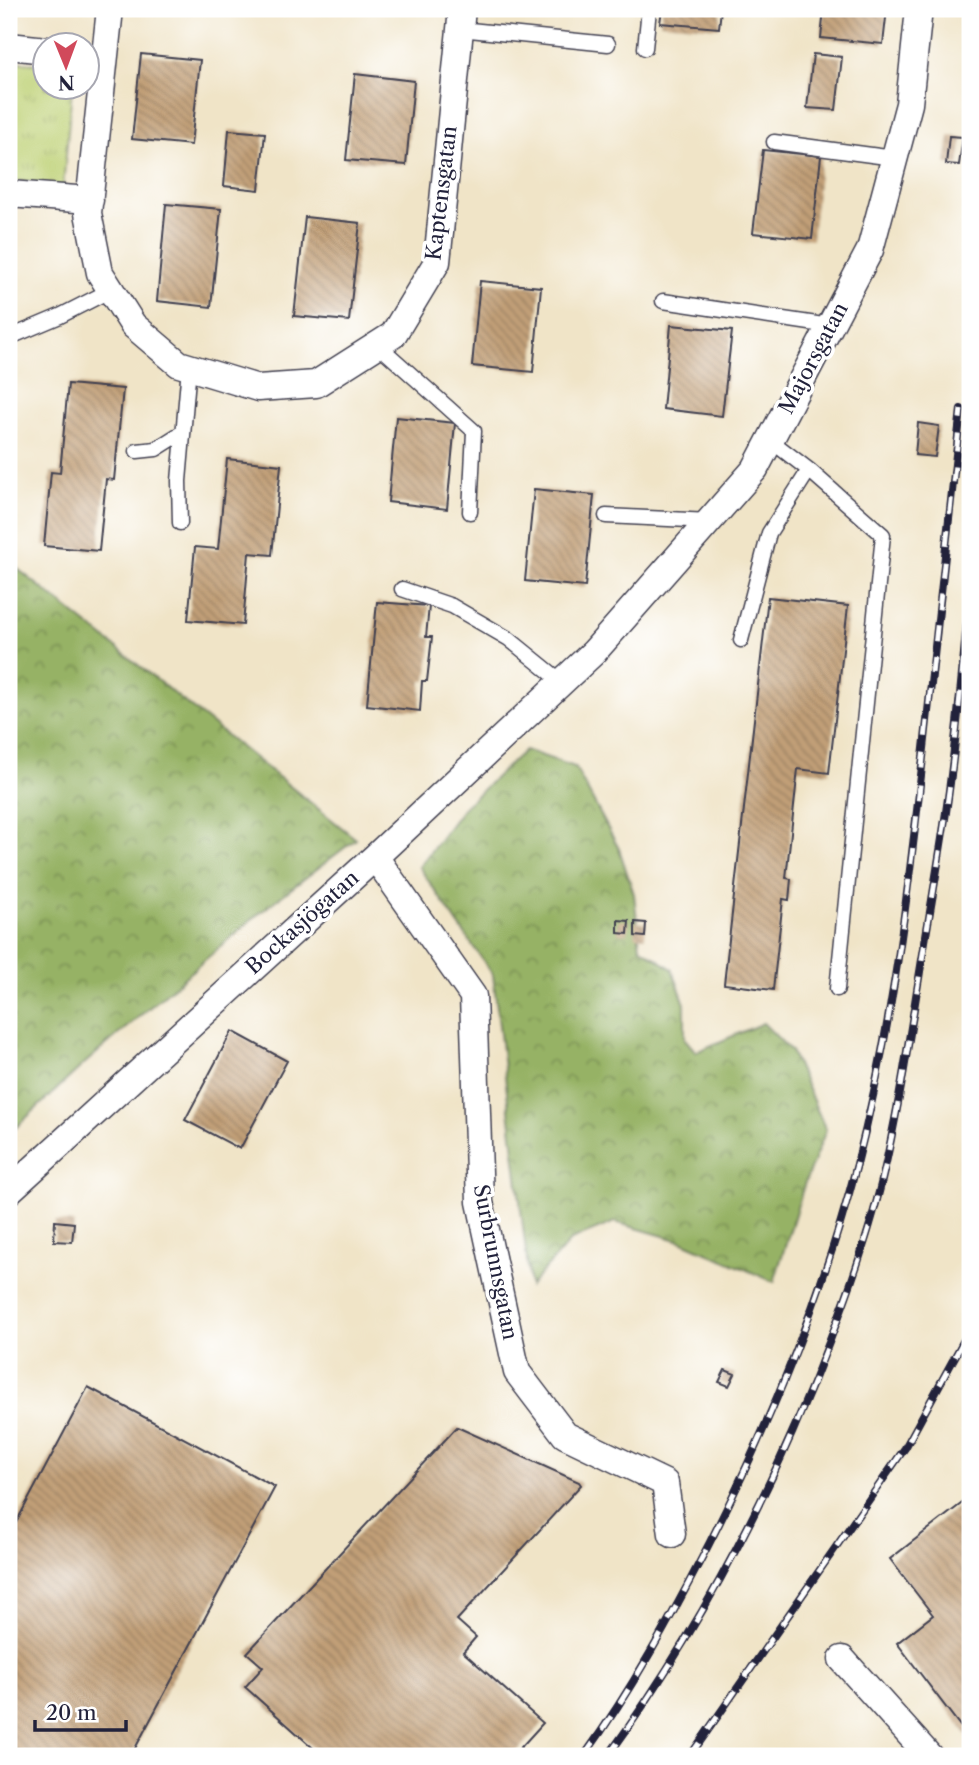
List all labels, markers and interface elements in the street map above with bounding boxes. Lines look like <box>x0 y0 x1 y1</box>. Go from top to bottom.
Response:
north arrow <box>32 32 102 102</box>
text: N <box>58 71 75 94</box>
street label: Kaptensgatan <box>420 124 462 262</box>
street label: Majorsgatan <box>773 298 853 418</box>
street label: Bockasjögatan <box>240 865 364 979</box>
street label: Surbrunnsgatan <box>469 1182 523 1342</box>
scale bar <box>35 1688 126 1732</box>
text: 20 m <box>46 1700 97 1725</box>

